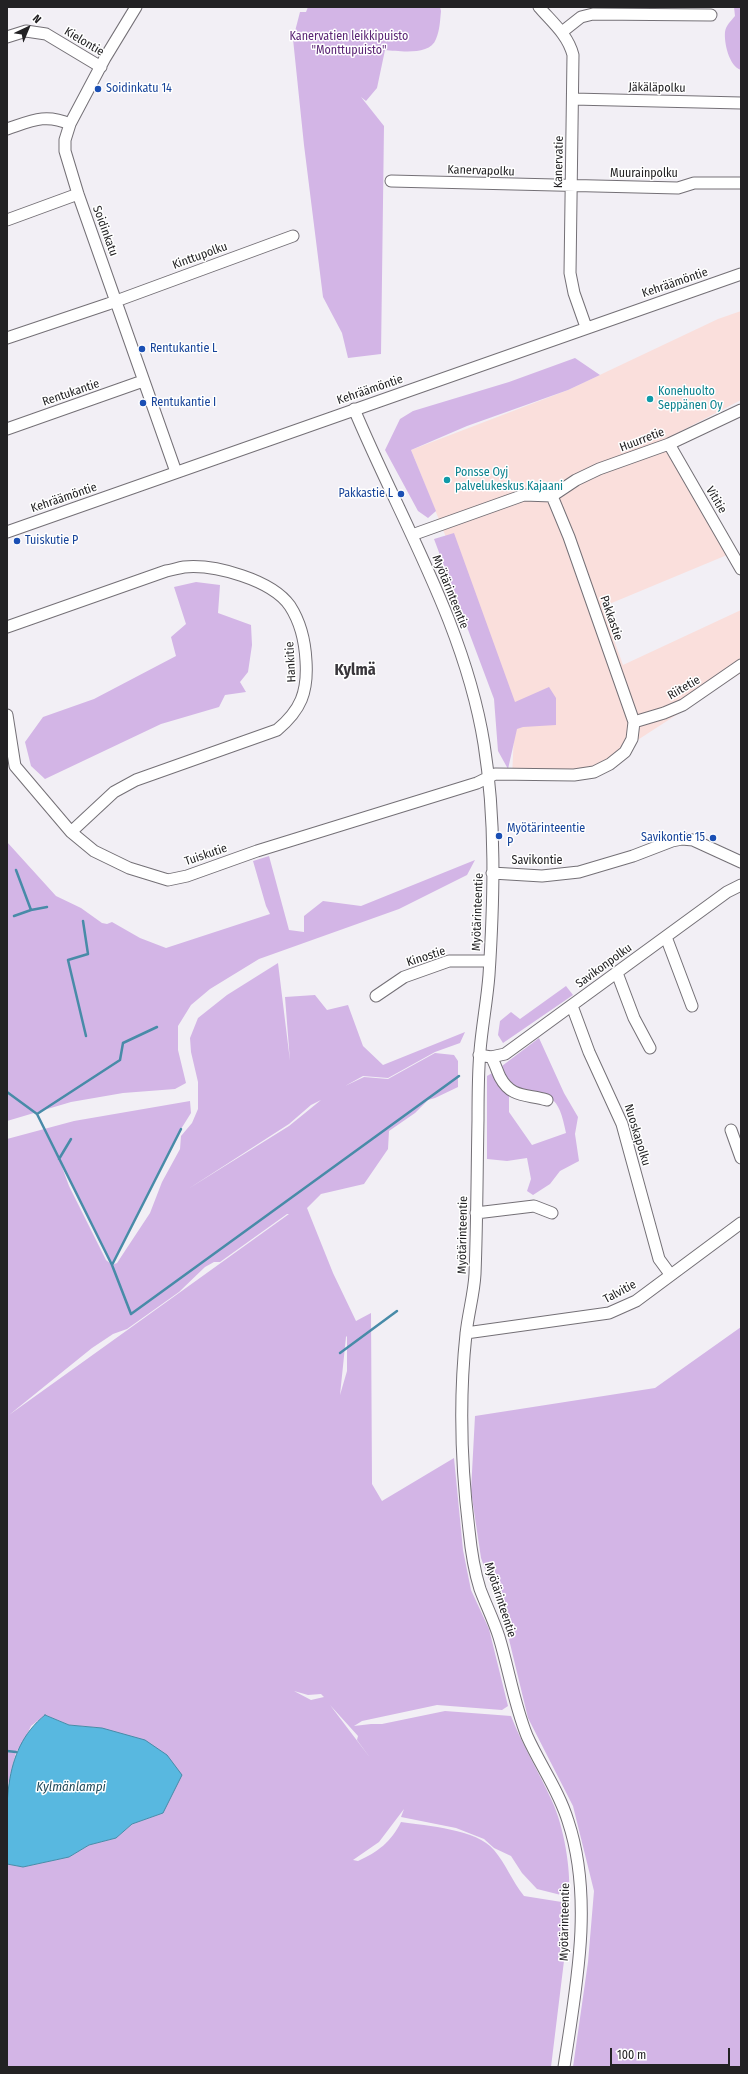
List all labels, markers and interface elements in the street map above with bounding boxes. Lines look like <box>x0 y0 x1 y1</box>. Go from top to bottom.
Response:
north arrow <box>8 8 48 48</box>
text: N <box>30 12 44 26</box>
street label: Kielontie <box>61 25 107 59</box>
park label: Kanervatien leikkipuisto "Monttupuisto" <box>290 30 408 58</box>
street label: Jäkäläpolku <box>628 80 686 96</box>
place label: Soidinkatu 14 <box>106 82 172 96</box>
marker: Soidinkatu 14 <box>93 84 103 94</box>
street label: Kanervatie <box>551 136 567 188</box>
street label: Kanervapolku <box>447 163 515 179</box>
street label: Muurainpolku <box>610 167 678 181</box>
street label: Soidinkatu <box>89 204 121 258</box>
street label: Kinttupolku <box>171 239 229 273</box>
street label: Kehräämöntie <box>640 265 710 301</box>
place label: Rentukantie L <box>150 342 217 356</box>
marker: Rentukantie L <box>137 344 147 354</box>
street label: Kehräämöntie <box>335 372 405 408</box>
street label: Rentukantie <box>41 377 101 409</box>
place label: Konehuolto Seppänen Oy <box>658 385 723 413</box>
marker: Konehuolto Seppänen Oy <box>645 394 655 404</box>
place label: Rentukantie I <box>151 396 216 410</box>
marker: Rentukantie I <box>138 398 148 408</box>
street label: Huurretie <box>618 425 666 455</box>
place label: Ponsse Oyj palvelukeskus Kajaani <box>455 466 563 494</box>
marker: Ponsse Oyj palvelukeskus Kajaani <box>442 475 452 485</box>
street label: Kehräämöntie <box>29 480 99 516</box>
street label: Vititie <box>703 484 729 516</box>
place label: Pakkastie L <box>339 487 393 501</box>
marker: Pakkastie L <box>396 489 406 499</box>
place label: Tuiskutie P <box>25 534 78 548</box>
marker: Tuiskutie P <box>12 536 22 546</box>
street label: Myötärinteentie <box>429 553 471 631</box>
street label: Pakkastie <box>597 594 625 642</box>
street label: Hankitie <box>283 641 299 683</box>
district label: Kylmä <box>334 661 376 681</box>
street label: Riitetie <box>665 673 703 703</box>
place label: Myötärinteentie P <box>507 822 585 850</box>
marker: Myötärinteentie P <box>494 831 504 841</box>
place label: Savikontie 15 <box>641 831 705 845</box>
marker: Savikontie 15 <box>708 833 718 843</box>
street label: Tuiskutie <box>183 841 229 869</box>
street label: Savikontie <box>511 854 563 868</box>
street label: Myötärinteentie <box>469 873 487 951</box>
street label: Savikonpolku <box>573 941 635 991</box>
street label: Kinostie <box>405 944 447 970</box>
street label: Nuoskapolku <box>621 1102 653 1168</box>
street label: Myötärinteentie <box>455 1196 471 1274</box>
street label: Talvitie <box>601 1277 639 1307</box>
street label: Myötärinteentie <box>481 1561 519 1639</box>
water label: Kylmänlampi <box>36 1779 106 1795</box>
street label: Myötärinteentie <box>557 1883 573 1961</box>
scale bar <box>612 2040 732 2066</box>
text: 100 m <box>617 2048 646 2062</box>

